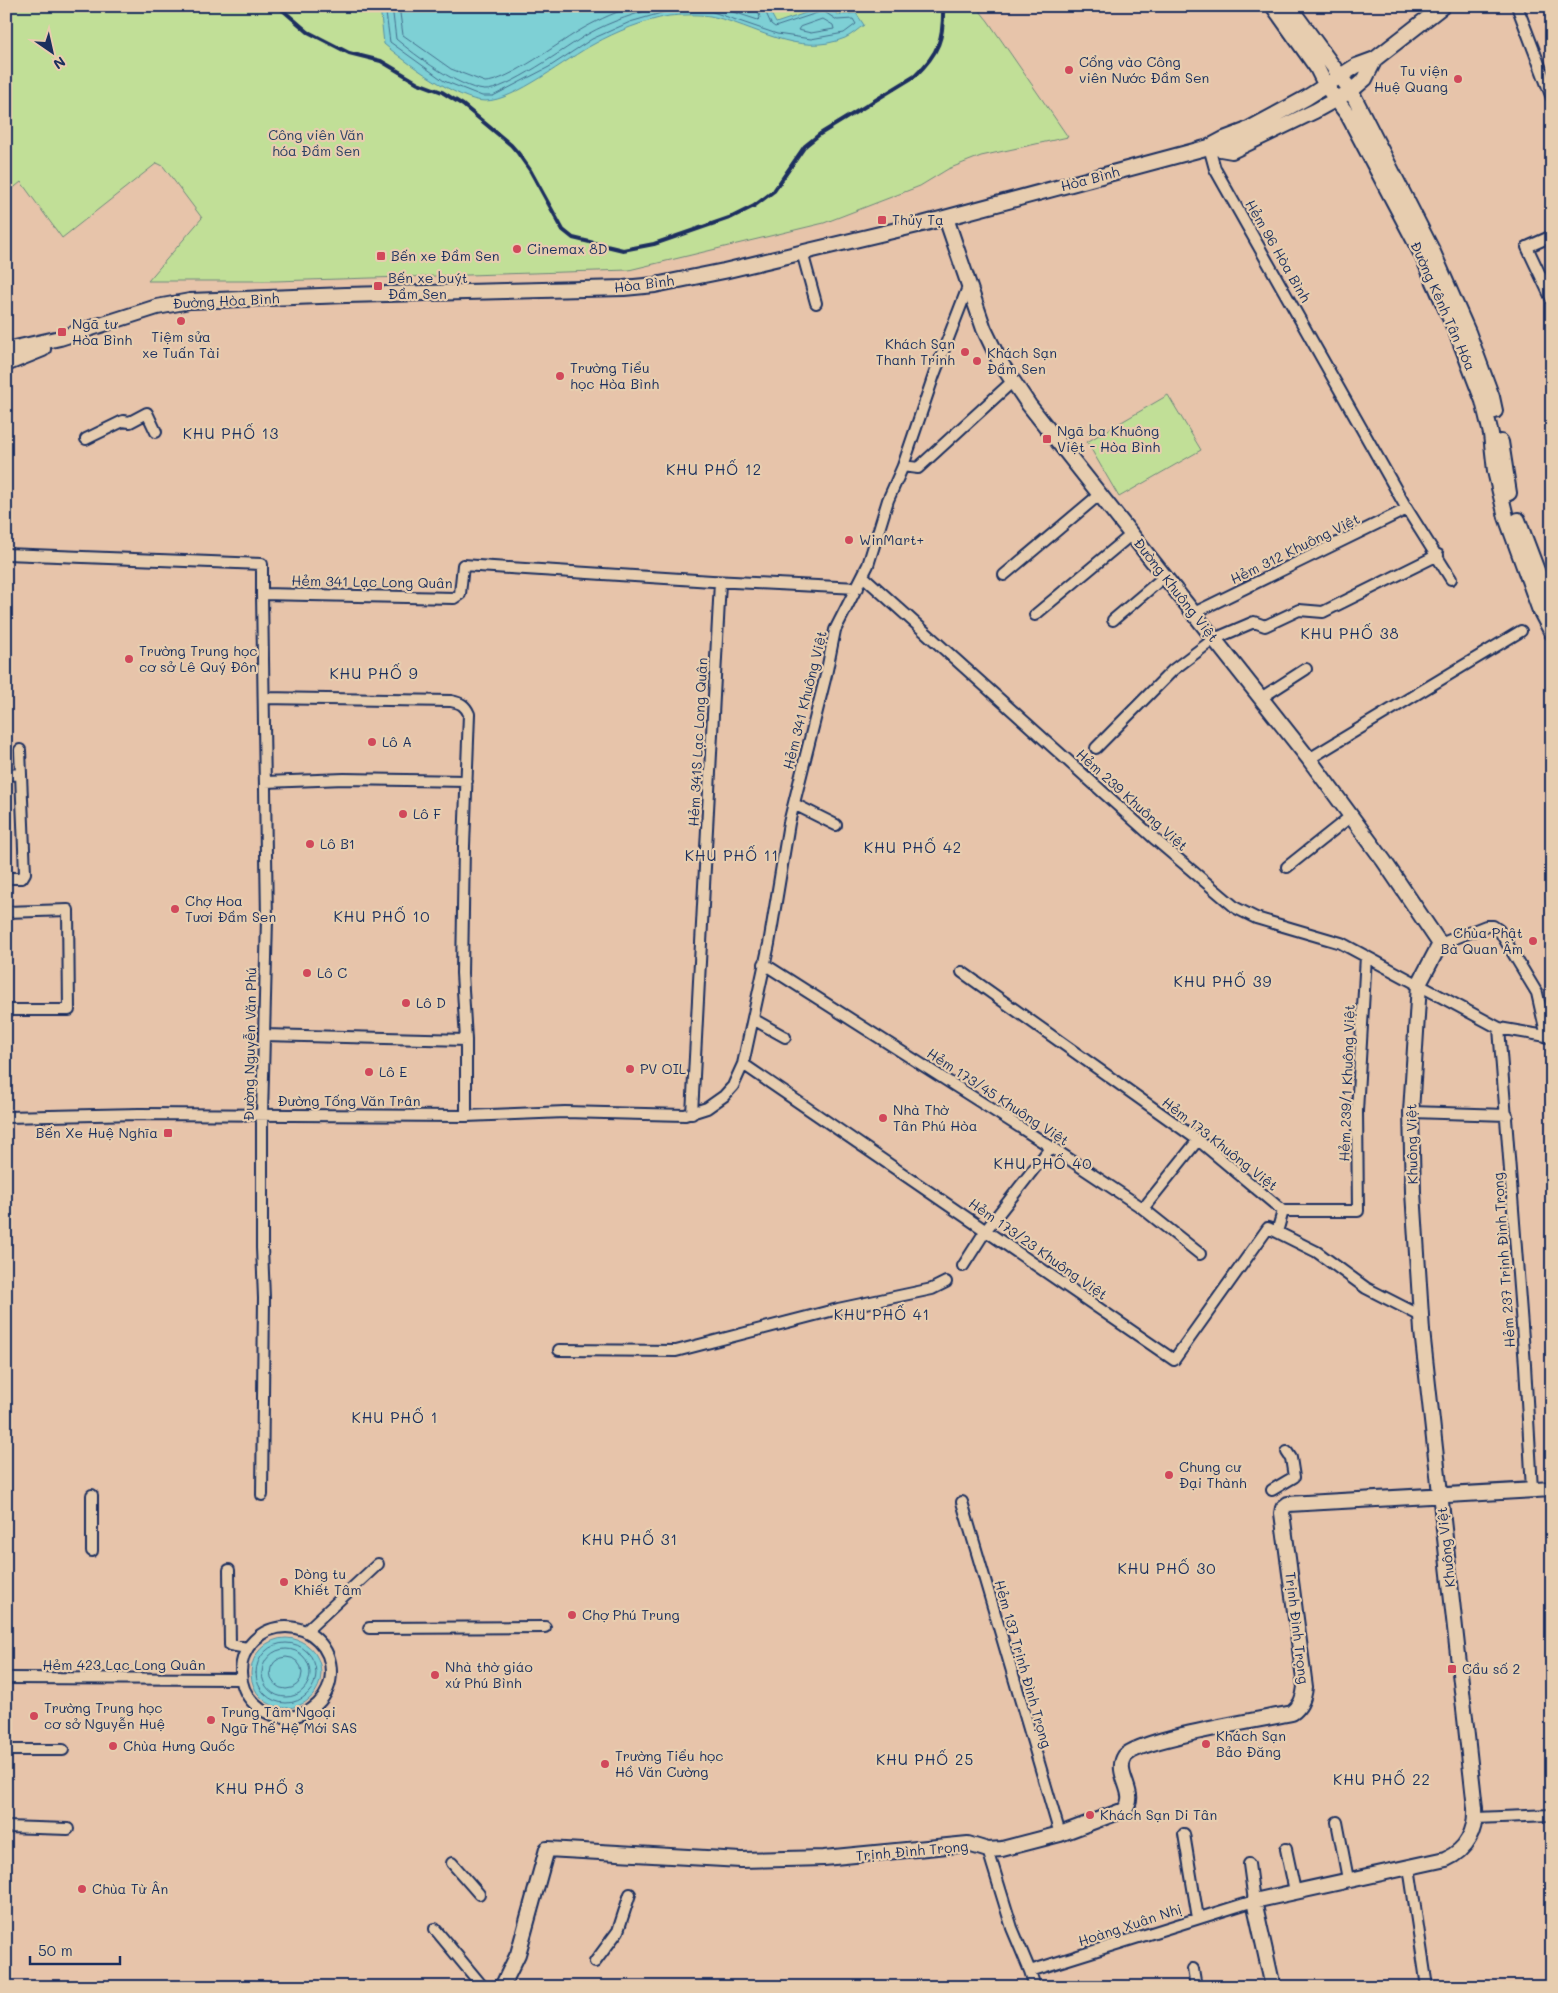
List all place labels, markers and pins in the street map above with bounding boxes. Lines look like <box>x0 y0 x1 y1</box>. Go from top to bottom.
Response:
place label: Cổng vào Công viên Nước Đầm Sen <box>1079 52 1209 87</box>
place label: Tu viện Huệ Quang <box>1374 61 1448 96</box>
marker: Cổng vào Công viên Nước Đầm Sen <box>1063 64 1075 76</box>
marker: Tu viện Huệ Quang <box>1452 73 1464 85</box>
place label: Thủy Tạ <box>892 210 944 229</box>
marker: Thủy Tạ <box>876 214 888 226</box>
place label: Cinemax 8D <box>527 239 607 258</box>
marker: Cinemax 8D <box>511 243 523 255</box>
place label: Bến xe Đầm Sen <box>391 246 500 265</box>
marker: Bến xe Đầm Sen <box>375 250 387 262</box>
place label: Bến xe buýt Đầm Sen <box>388 268 468 303</box>
marker: Bến xe buýt Đầm Sen <box>372 280 384 292</box>
place label: Ngã tư Hòa Bình <box>72 314 132 349</box>
marker: Tiệm sửa xe Tuấn Tài <box>175 315 187 327</box>
marker: Ngã tư Hòa Bình <box>56 326 68 338</box>
place label: Tiệm sửa xe Tuấn Tài <box>142 327 220 362</box>
place label: Khách Sạn Thanh Trinh <box>876 334 955 369</box>
place label: Khách Sạn Đầm Sen <box>987 343 1057 378</box>
marker: Khách Sạn Thanh Trinh <box>959 346 971 358</box>
marker: Khách Sạn Đầm Sen <box>971 355 983 367</box>
place label: Trường Tiểu học Hòa Bình <box>570 358 659 393</box>
marker: Trường Tiểu học Hòa Bình <box>554 370 566 382</box>
place label: Ngã ba Khuông Việt - Hòa Bình <box>1057 421 1160 456</box>
marker: Ngã ba Khuông Việt - Hòa Bình <box>1041 433 1053 445</box>
place label: WinMart+ <box>859 530 924 549</box>
marker: WinMart+ <box>843 534 855 546</box>
place label: Trường Trung học cơ sở Lê Quý Đôn <box>139 641 257 676</box>
marker: Trường Trung học cơ sở Lê Quý Đôn <box>123 653 135 665</box>
place label: Lô A <box>382 732 412 751</box>
marker: Lô A <box>366 736 378 748</box>
place label: Lô F <box>413 804 441 823</box>
marker: Lô F <box>397 808 409 820</box>
place label: Lô B1 <box>320 834 355 853</box>
marker: Lô B1 <box>304 838 316 850</box>
place label: Chợ Hoa Tươi Đầm Sen <box>185 891 276 926</box>
marker: Chợ Hoa Tươi Đầm Sen <box>169 903 181 915</box>
place label: Chùa Phật Bà Quan Âm <box>1441 923 1523 958</box>
marker: Chùa Phật Bà Quan Âm <box>1527 935 1539 947</box>
place label: Lô C <box>317 963 347 982</box>
marker: Lô C <box>301 967 313 979</box>
place label: Lô D <box>416 993 446 1012</box>
marker: Lô D <box>400 997 412 1009</box>
place label: PV OIL <box>640 1059 687 1078</box>
place label: Lô E <box>379 1062 407 1081</box>
marker: PV OIL <box>624 1063 636 1075</box>
marker: Lô E <box>363 1066 375 1078</box>
place label: Nhà Thờ Tân Phú Hòa <box>893 1100 977 1135</box>
marker: Nhà Thờ Tân Phú Hòa <box>877 1112 889 1124</box>
place label: Bến Xe Huệ Nghĩa <box>36 1123 158 1142</box>
marker: Bến Xe Huệ Nghĩa <box>162 1127 174 1139</box>
place label: Chung cư Đại Thành <box>1179 1457 1247 1492</box>
marker: Chung cư Đại Thành <box>1163 1469 1175 1481</box>
place label: Dòng tu Khiết Tâm <box>294 1564 362 1599</box>
marker: Dòng tu Khiết Tâm <box>278 1576 290 1588</box>
place label: Chợ Phú Trung <box>582 1605 680 1624</box>
marker: Chợ Phú Trung <box>566 1609 578 1621</box>
place label: Nhà thờ giáo xứ Phú Bình <box>445 1657 533 1692</box>
place label: Cầu số 2 <box>1462 1659 1520 1678</box>
marker: Cầu số 2 <box>1446 1663 1458 1675</box>
marker: Nhà thờ giáo xứ Phú Bình <box>429 1669 441 1681</box>
place label: Trường Trung học cơ sở Nguyễn Huệ <box>44 1698 165 1733</box>
place label: Trung Tâm Ngoại Ngữ Thế Hệ Mới SAS <box>221 1702 357 1737</box>
marker: Trường Trung học cơ sở Nguyễn Huệ <box>28 1710 40 1722</box>
marker: Trung Tâm Ngoại Ngữ Thế Hệ Mới SAS <box>205 1714 217 1726</box>
place label: Khách Sạn Bảo Đăng <box>1216 1726 1286 1761</box>
place label: Chùa Hưng Quốc <box>123 1736 235 1755</box>
marker: Khách Sạn Bảo Đăng <box>1200 1738 1212 1750</box>
marker: Chùa Hưng Quốc <box>107 1740 119 1752</box>
place label: Trường Tiểu học Hồ Văn Cường <box>615 1746 723 1781</box>
marker: Trường Tiểu học Hồ Văn Cường <box>599 1758 611 1770</box>
place label: Khách Sạn Di Tân <box>1100 1805 1217 1824</box>
marker: Khách Sạn Di Tân <box>1084 1809 1096 1821</box>
place label: Chùa Từ Ân <box>92 1879 168 1898</box>
marker: Chùa Từ Ân <box>76 1883 88 1895</box>

